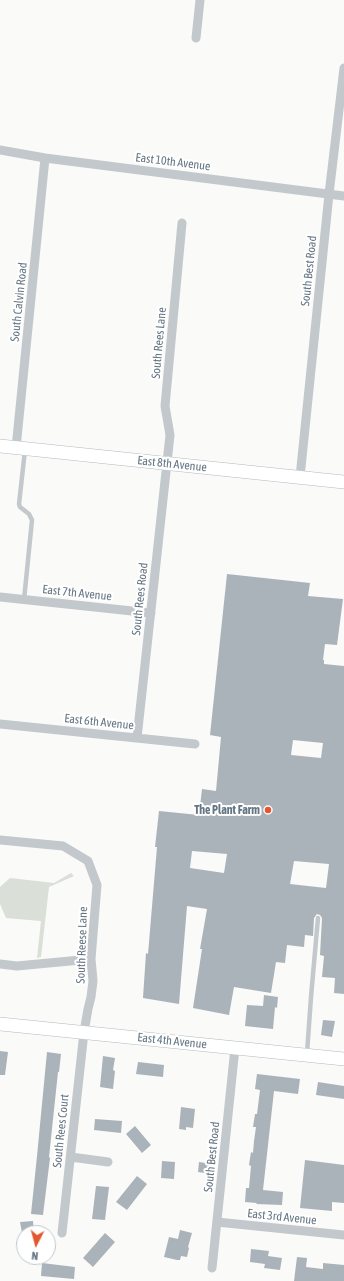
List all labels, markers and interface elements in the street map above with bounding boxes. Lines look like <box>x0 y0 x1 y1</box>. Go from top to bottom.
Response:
street label: East 10th Avenue <box>135 150 211 174</box>
street label: South Best Road <box>298 235 320 307</box>
street label: South Calvin Road <box>8 262 30 342</box>
street label: South Rees Lane <box>149 307 169 379</box>
street label: East 8th Avenue <box>137 453 207 475</box>
street label: South Rees Road <box>129 562 151 636</box>
street label: East 7th Avenue <box>42 582 112 604</box>
street label: East 6th Avenue <box>64 711 134 733</box>
place label: The Plant Farm <box>194 803 260 817</box>
marker: The Plant Farm <box>263 805 273 815</box>
street label: South Reese Lane <box>73 906 91 984</box>
street label: East 4th Avenue <box>137 1030 207 1052</box>
street label: South Rees Court <box>50 1094 72 1168</box>
street label: South Best Road <box>201 1121 223 1193</box>
street label: East 3rd Avenue <box>247 1206 317 1228</box>
north arrow <box>16 1225 56 1265</box>
text: N <box>31 1250 39 1262</box>

